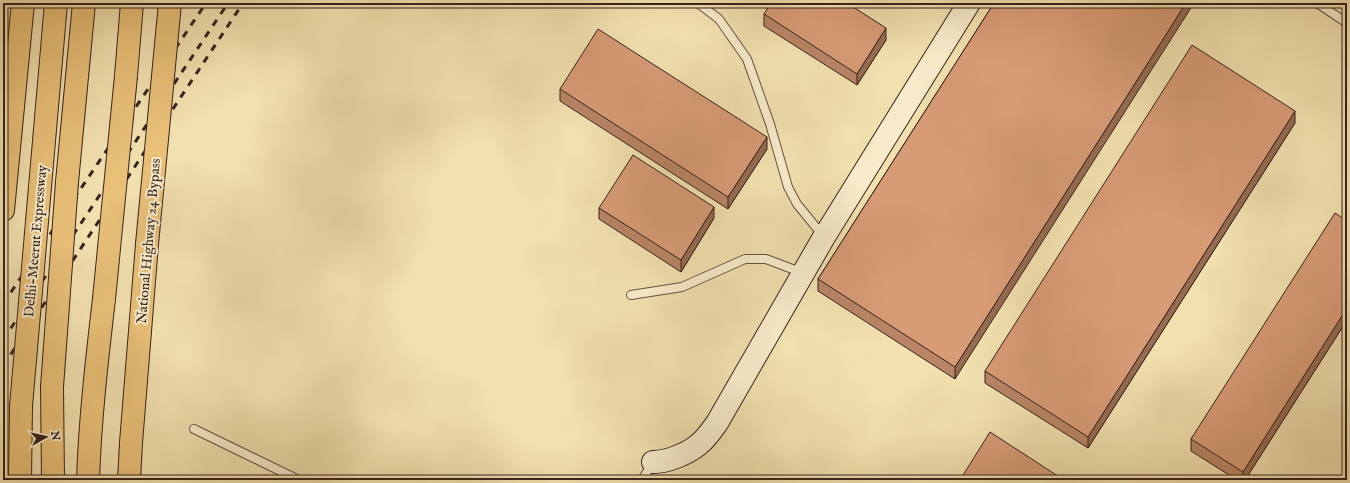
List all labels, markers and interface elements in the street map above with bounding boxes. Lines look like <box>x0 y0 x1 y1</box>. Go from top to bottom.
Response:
street label: National Highway 24 Bypass <box>133 158 165 325</box>
street label: Delhi-Meerut Expressway <box>20 164 52 318</box>
north arrow <box>26 417 66 457</box>
text: N <box>47 429 63 442</box>

